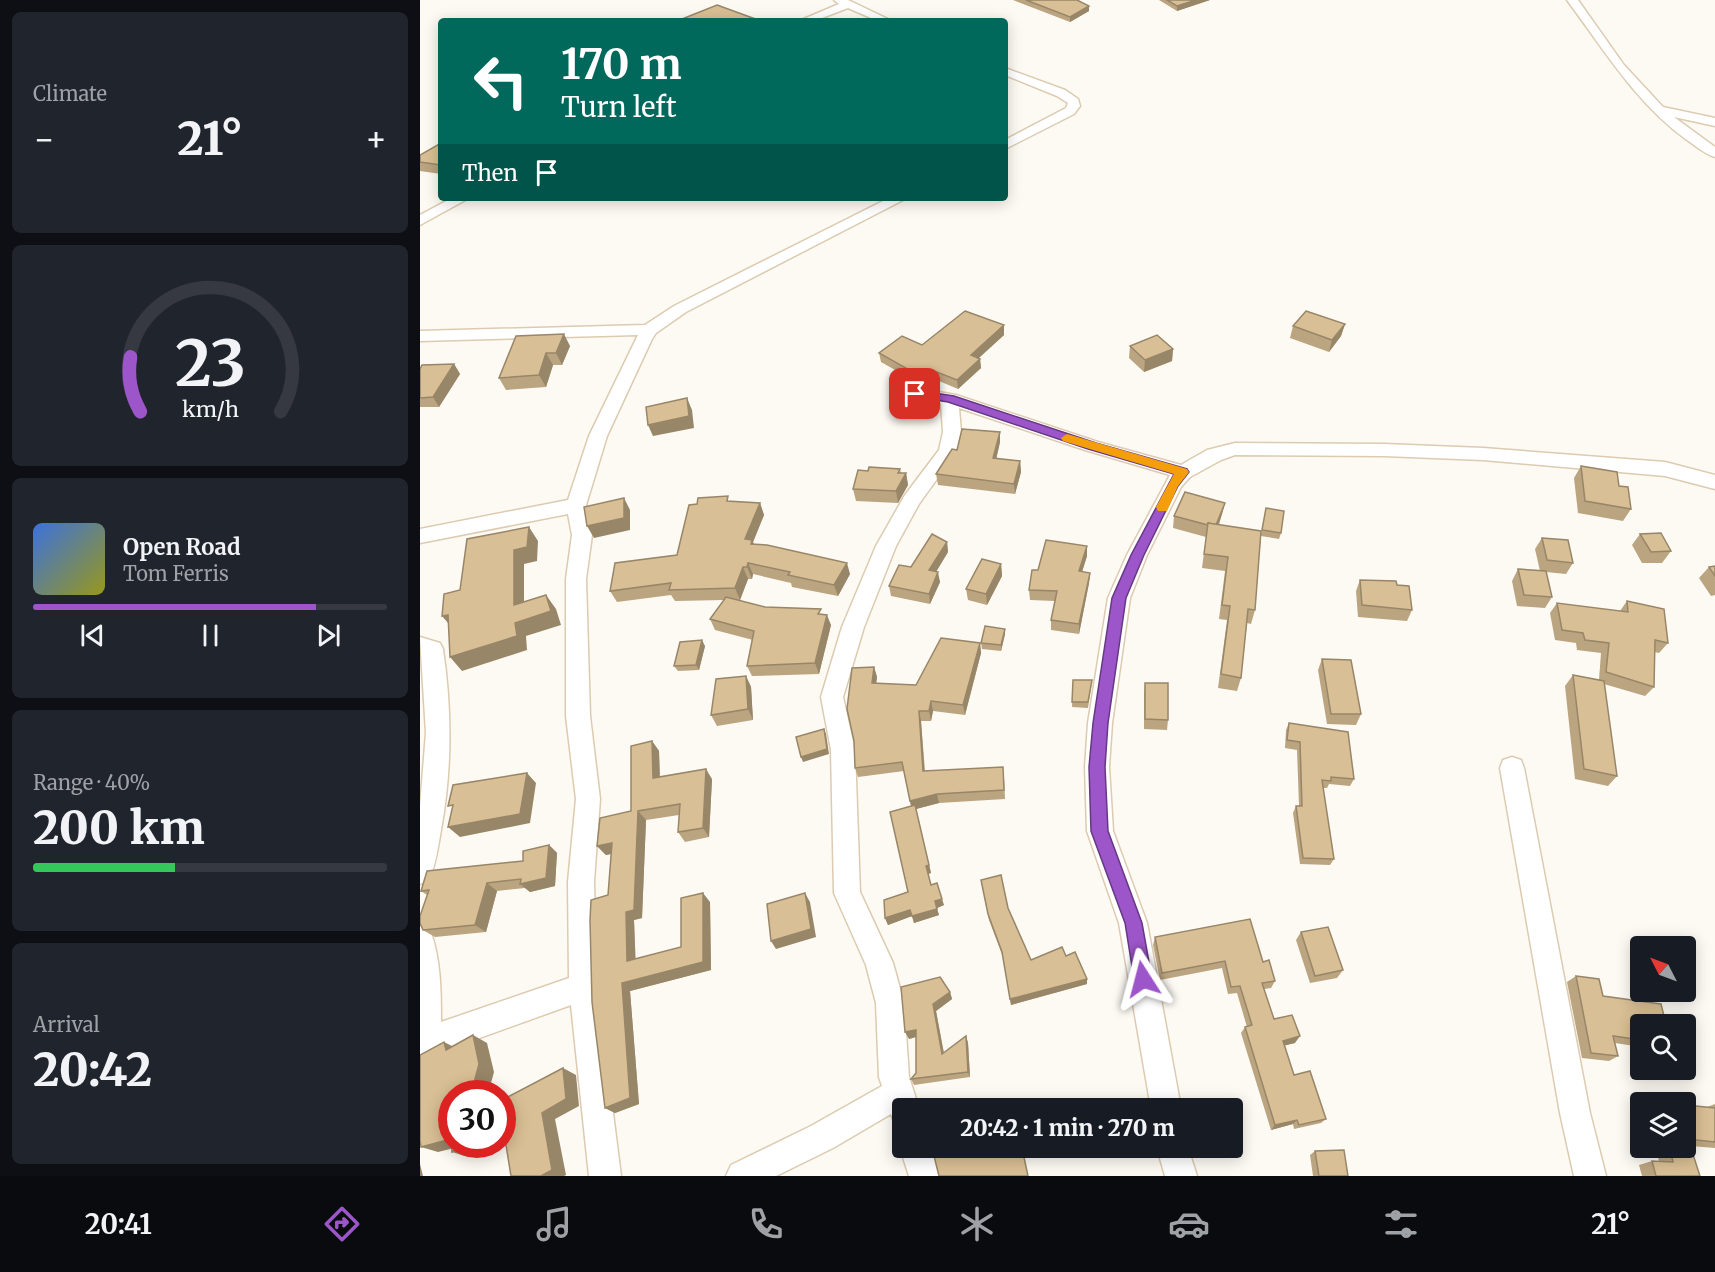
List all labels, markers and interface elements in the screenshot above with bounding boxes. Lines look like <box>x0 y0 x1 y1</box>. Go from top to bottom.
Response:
text: 170 m <box>561 38 682 90</box>
icon: left <box>462 42 540 120</box>
text: Climate <box>33 81 107 106</box>
text: Turn left <box>561 90 676 124</box>
text: 21° <box>177 111 243 167</box>
text: − <box>33 119 55 160</box>
text: + <box>365 119 387 160</box>
icon: arrive <box>530 156 563 189</box>
text: Then <box>462 159 518 187</box>
text: 23 <box>175 325 245 403</box>
pin <box>889 368 940 419</box>
icon: arrive <box>898 377 931 410</box>
text: km/h <box>182 397 238 424</box>
text: Open Road <box>123 533 241 561</box>
text: Tom Ferris <box>123 561 229 586</box>
icon: previous <box>76 619 109 652</box>
icon: pause <box>194 619 227 652</box>
icon: next <box>312 619 345 652</box>
text: Range · 40% <box>33 770 150 795</box>
text: 200 km <box>33 800 205 856</box>
north arrow <box>1630 936 1696 1002</box>
map controls <box>1630 936 1696 1158</box>
position arrow <box>1111 947 1175 1011</box>
text: Arrival <box>33 1012 100 1037</box>
button: search <box>1630 1014 1696 1080</box>
text: 20:42 <box>33 1042 152 1098</box>
speed limit sign: 30 <box>438 1080 516 1158</box>
button: layers <box>1630 1092 1696 1158</box>
text: 20:42 · 1 min · 270 m <box>960 1114 1175 1142</box>
icon: directions <box>321 1203 363 1245</box>
icon: music <box>533 1203 575 1245</box>
icon: phone <box>745 1203 787 1245</box>
icon: climate <box>956 1203 998 1245</box>
icon: car <box>1168 1203 1210 1245</box>
icon: filters <box>1380 1203 1422 1245</box>
text: 20:41 <box>85 1207 152 1241</box>
text: 21° <box>1591 1207 1630 1241</box>

